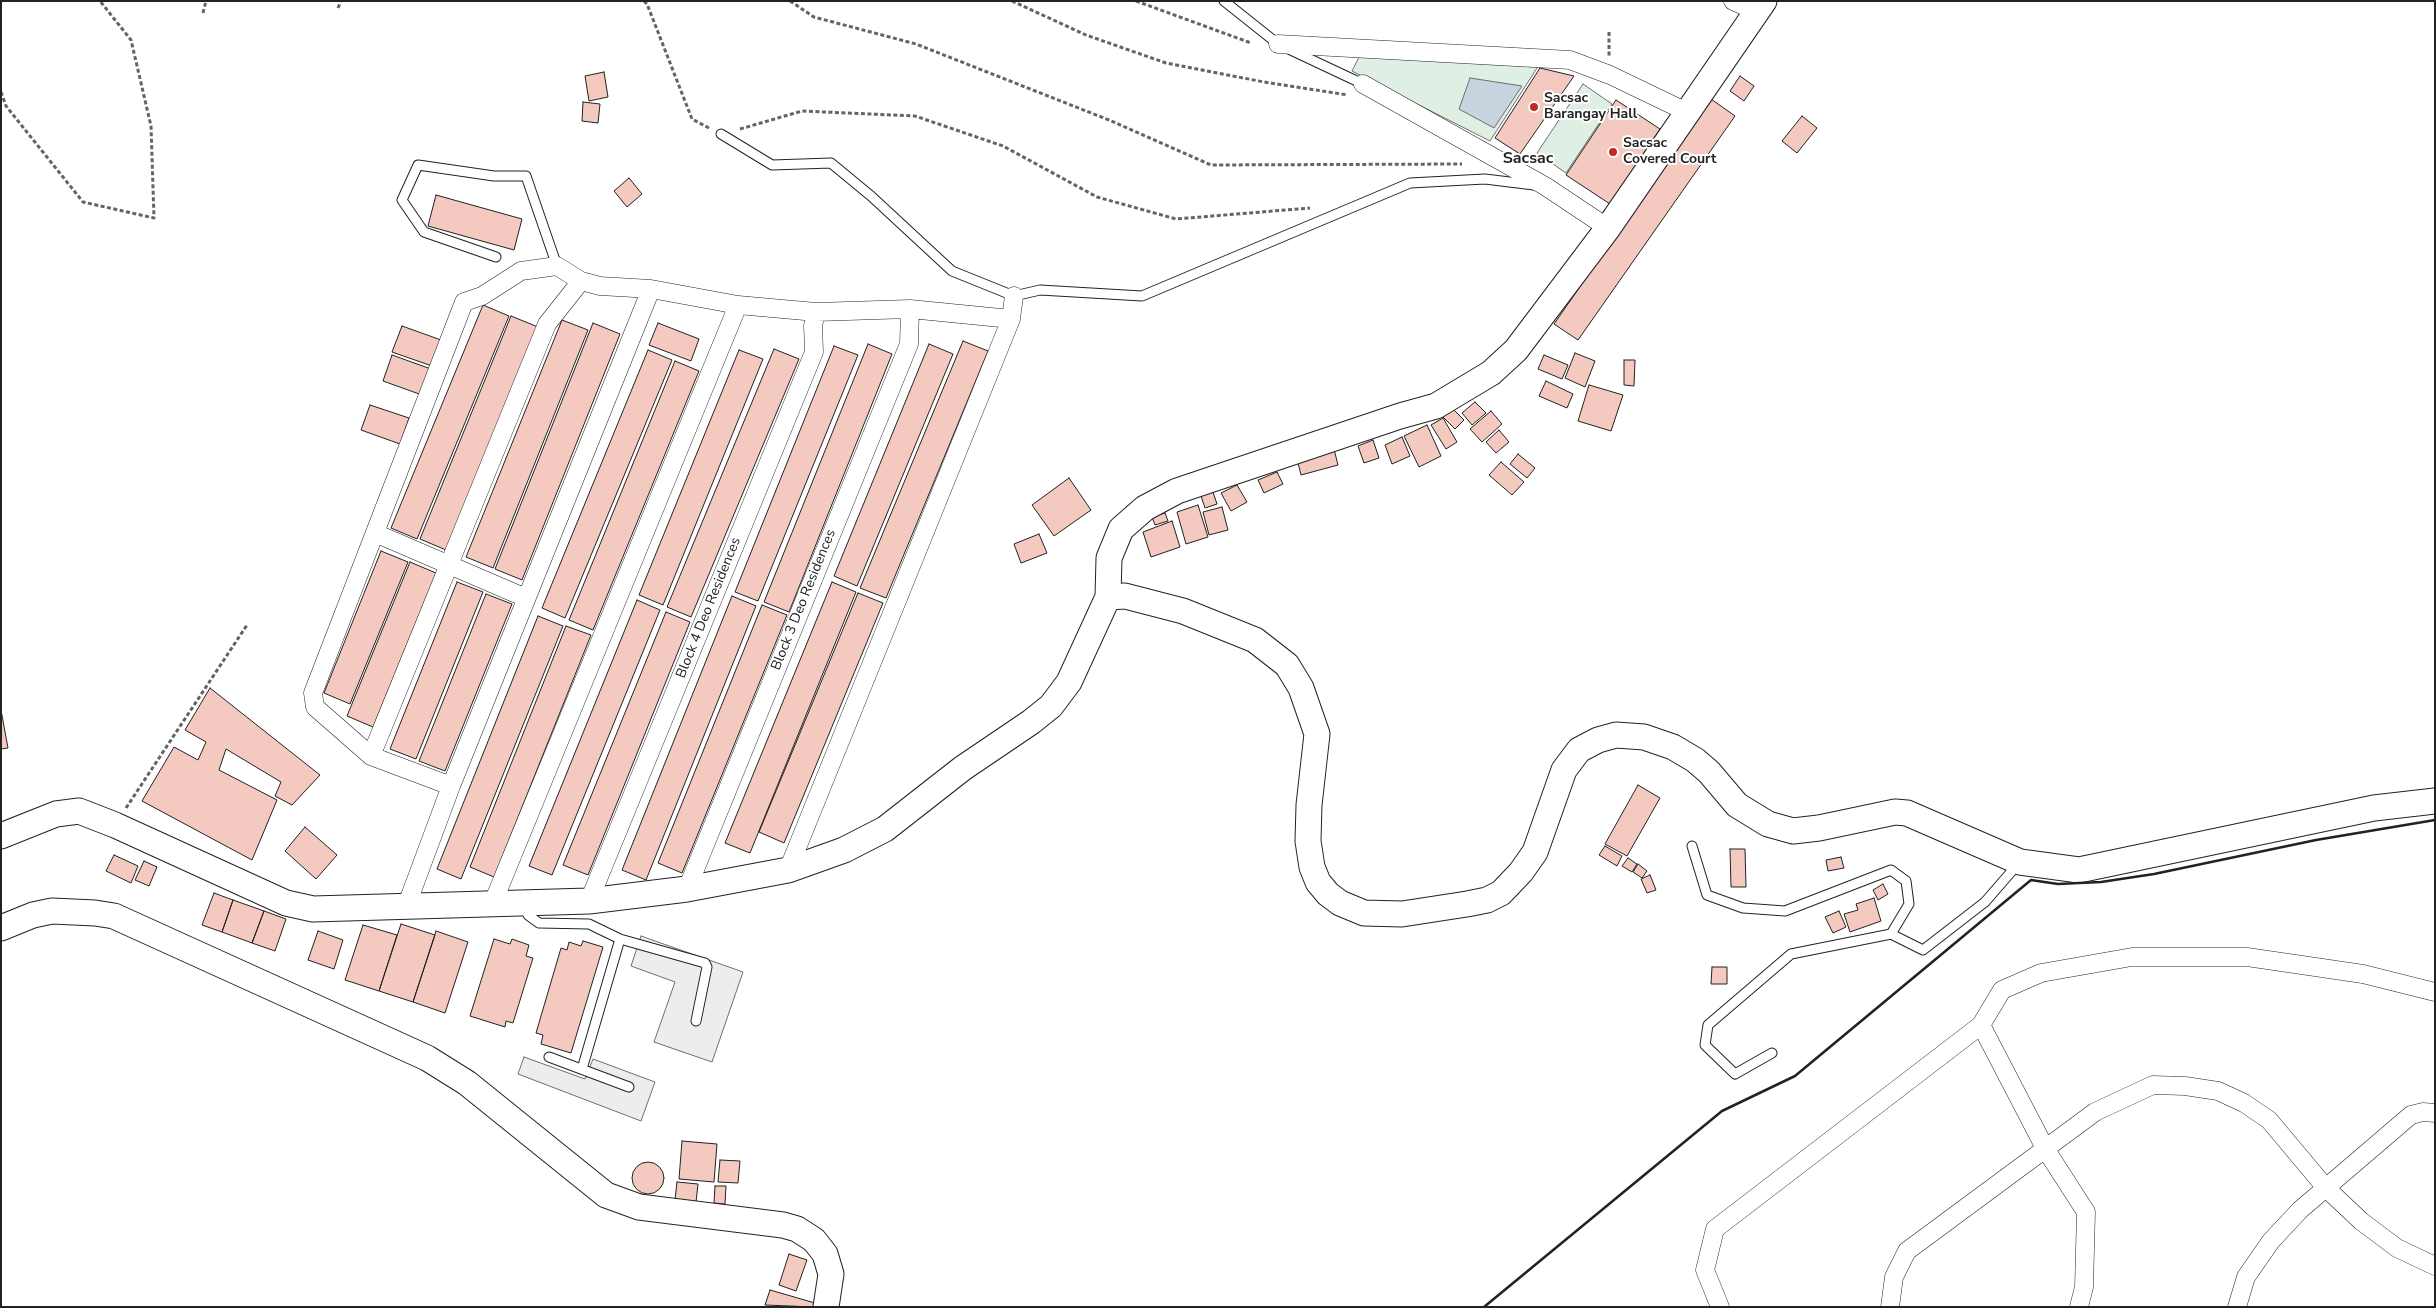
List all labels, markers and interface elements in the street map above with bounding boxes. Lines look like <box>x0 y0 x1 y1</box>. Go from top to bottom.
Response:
place label: Sacsac Barangay Hall <box>1544 91 1637 124</box>
marker: Sacsac Barangay Hall <box>1528 101 1540 113</box>
place label: Sacsac Covered Court <box>1623 136 1716 168</box>
marker: Sacsac Covered Court <box>1607 146 1619 158</box>
district label: Sacsac <box>1503 149 1553 169</box>
street label: Block 3 Deo Residences <box>768 527 840 673</box>
street label: Block 4 Deo Residences <box>673 535 745 681</box>

